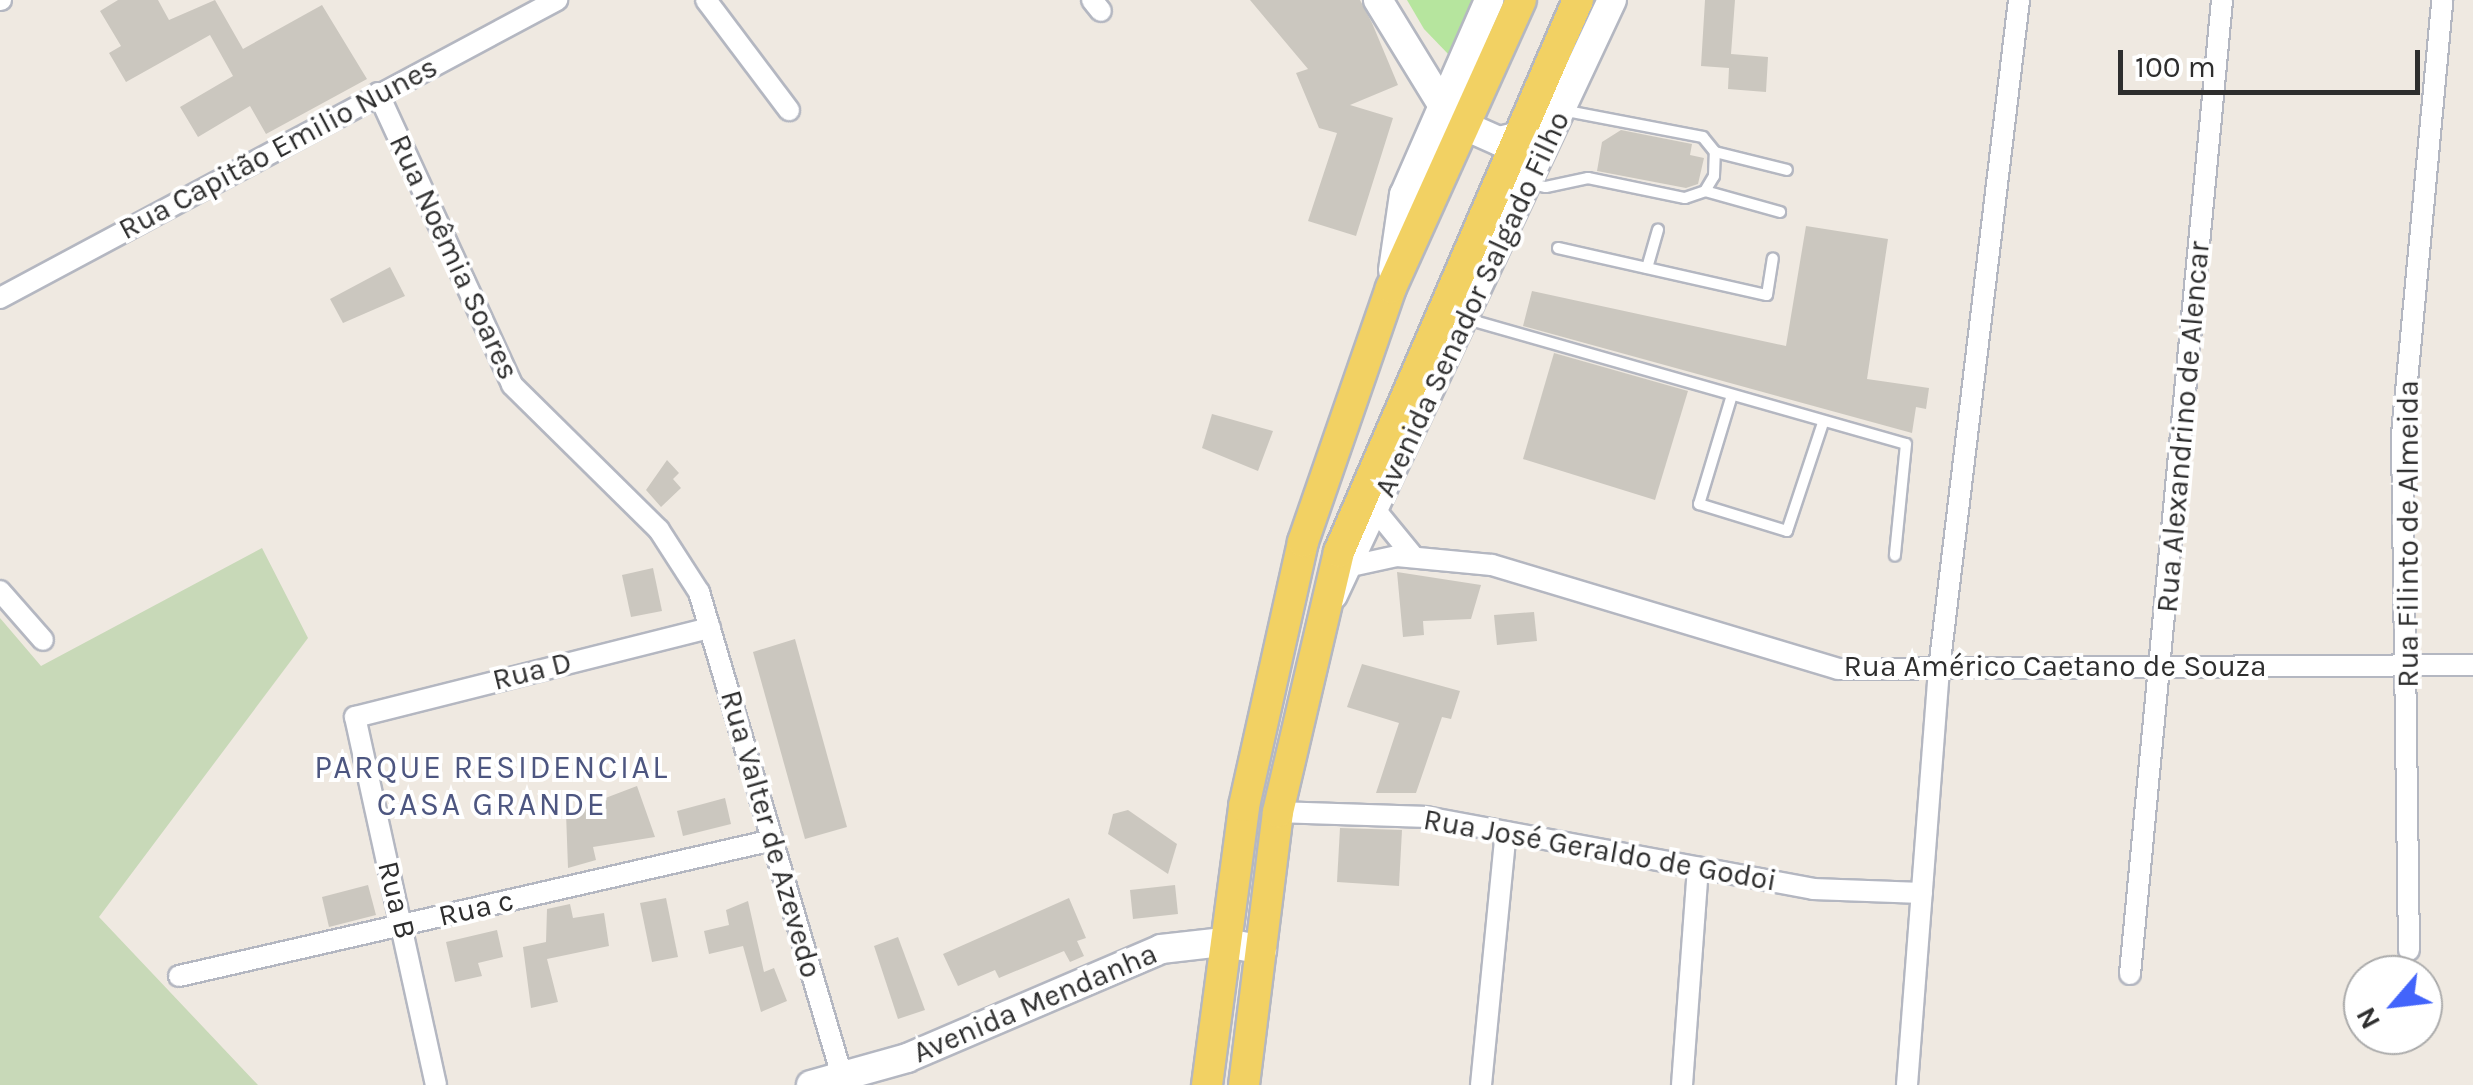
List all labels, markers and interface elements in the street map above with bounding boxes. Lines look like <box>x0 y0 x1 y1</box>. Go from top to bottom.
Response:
scale bar <box>2123 30 2426 92</box>
street label: Rua Capitão Emilio Nunes <box>113 49 443 247</box>
text: 100 m <box>2135 49 2216 85</box>
street label: Avenida Senador Salgado Filho <box>1367 106 1577 502</box>
street label: Rua Noêmia Soares <box>381 129 527 385</box>
street label: Rua Alexandrino de Alencar <box>2149 240 2217 614</box>
street label: Rua Filinto de Almeida <box>2390 380 2426 688</box>
street label: Rua D <box>489 644 575 698</box>
street label: Rua Américo Caetano de Souza <box>1843 648 2267 684</box>
street label: Rua Valter de Azevedo <box>713 686 829 982</box>
district label: PARQUE RESIDENCIAL CASA GRANDE <box>314 750 670 825</box>
street label: Rua José Geraldo de Godoi <box>1421 801 1779 899</box>
street label: Rua B <box>370 857 424 943</box>
street label: Rua c <box>435 882 517 934</box>
street label: Avenida Mendanha <box>908 935 1162 1071</box>
north arrow <box>2343 955 2443 1055</box>
text: N <box>2349 1002 2387 1035</box>

